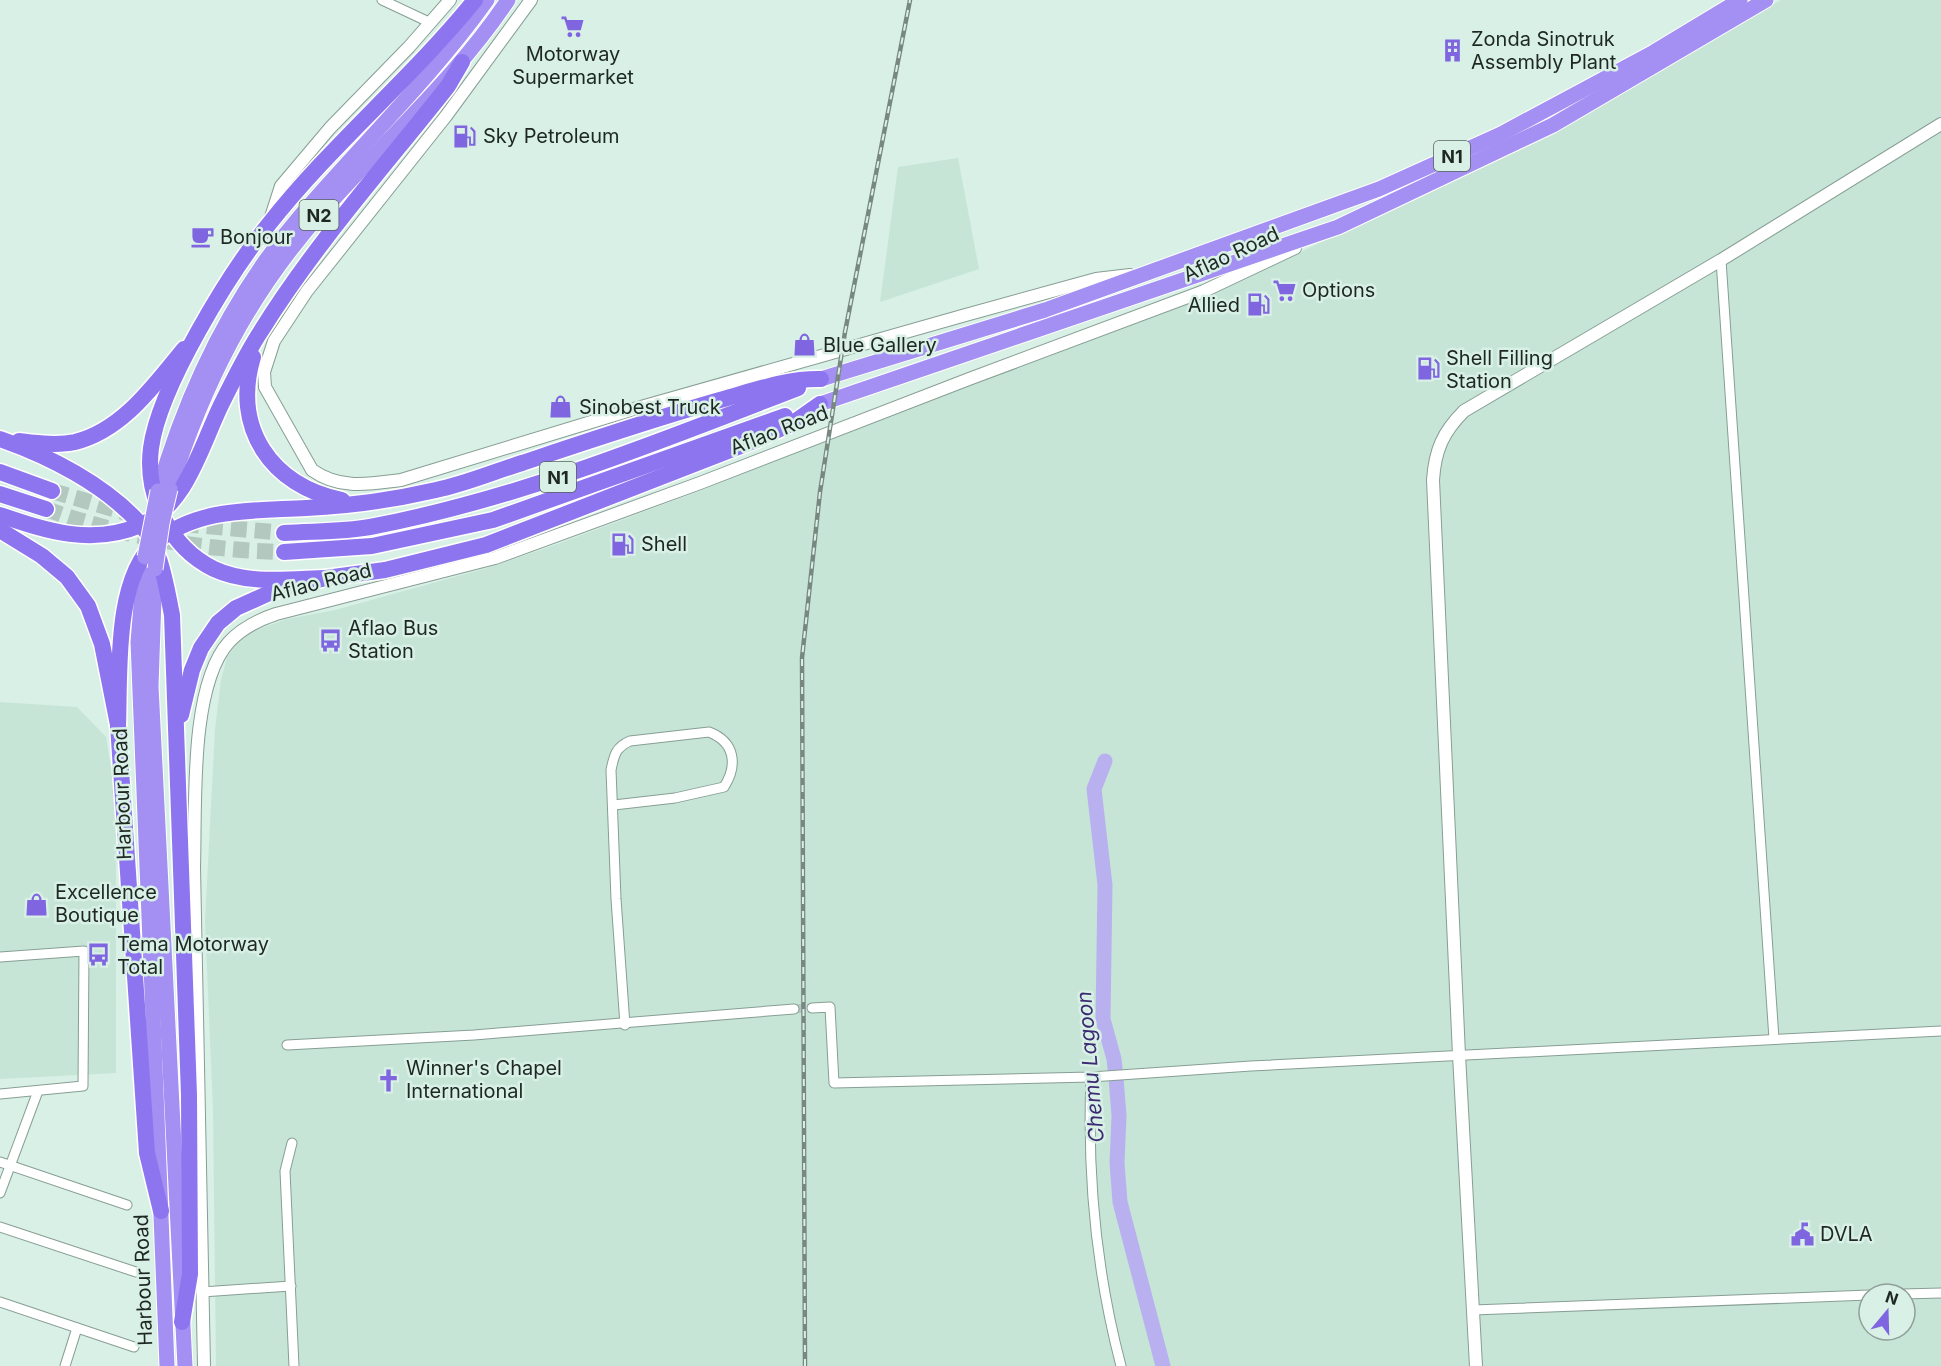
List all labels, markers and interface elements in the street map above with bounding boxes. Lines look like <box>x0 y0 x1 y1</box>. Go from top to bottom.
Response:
supermarket icon: Motorway Supermarket <box>560 13 586 39</box>
place label: Zonda Sinotruk Assembly Plant <box>1471 27 1617 74</box>
building icon: Zonda Sinotruk Assembly Plant <box>1440 37 1466 63</box>
place label: Motorway Supermarket <box>512 42 634 89</box>
fuel station icon: Sky Petroleum <box>452 123 478 149</box>
place label: Sky Petroleum <box>483 124 620 148</box>
road number: N1 <box>1434 141 1470 171</box>
road number: N2 <box>300 200 338 230</box>
street label: Aflao Road <box>1179 221 1283 287</box>
cafe icon: Bonjour <box>189 224 215 250</box>
place label: Bonjour <box>220 225 294 249</box>
supermarket icon: Options <box>1271 277 1297 303</box>
place label: Options <box>1302 278 1375 302</box>
fuel station icon: Allied <box>1245 292 1271 318</box>
place label: Allied <box>1188 293 1240 317</box>
shop icon: Blue Gallery <box>792 332 818 358</box>
place label: Blue Gallery <box>823 333 937 357</box>
place label: Shell Filling Station <box>1446 346 1553 393</box>
fuel station icon: Shell Filling Station <box>1415 356 1441 382</box>
shop icon: Sinobest Truck <box>548 394 574 420</box>
place label: Sinobest Truck <box>579 395 721 419</box>
street label: Aflao Road <box>727 400 831 460</box>
road number: N1 <box>540 462 576 492</box>
fuel station icon: Shell <box>610 531 636 557</box>
place label: Shell <box>641 532 687 556</box>
street label: Aflao Road <box>268 558 374 606</box>
place label: Aflao Bus Station <box>348 616 438 663</box>
bus stop icon: Aflao Bus Station <box>317 627 343 653</box>
street label: Harbour Road <box>108 728 136 860</box>
place label: Excellence Boutique <box>55 880 157 927</box>
shop icon: Excellence Boutique <box>24 891 50 917</box>
place label: Tema Motorway Total <box>117 932 269 979</box>
bus stop icon: Tema Motorway Total <box>86 942 112 968</box>
water label: Chemu Lagoon <box>1071 990 1109 1144</box>
place label: Winner's Chapel International <box>406 1056 562 1103</box>
church icon: Winner's Chapel International <box>375 1067 401 1093</box>
street label: Harbour Road <box>129 1214 157 1346</box>
public building icon: DVLA <box>1789 1221 1815 1247</box>
place label: DVLA <box>1820 1222 1873 1246</box>
north arrow <box>1857 1282 1917 1342</box>
text: N <box>1883 1286 1901 1309</box>

